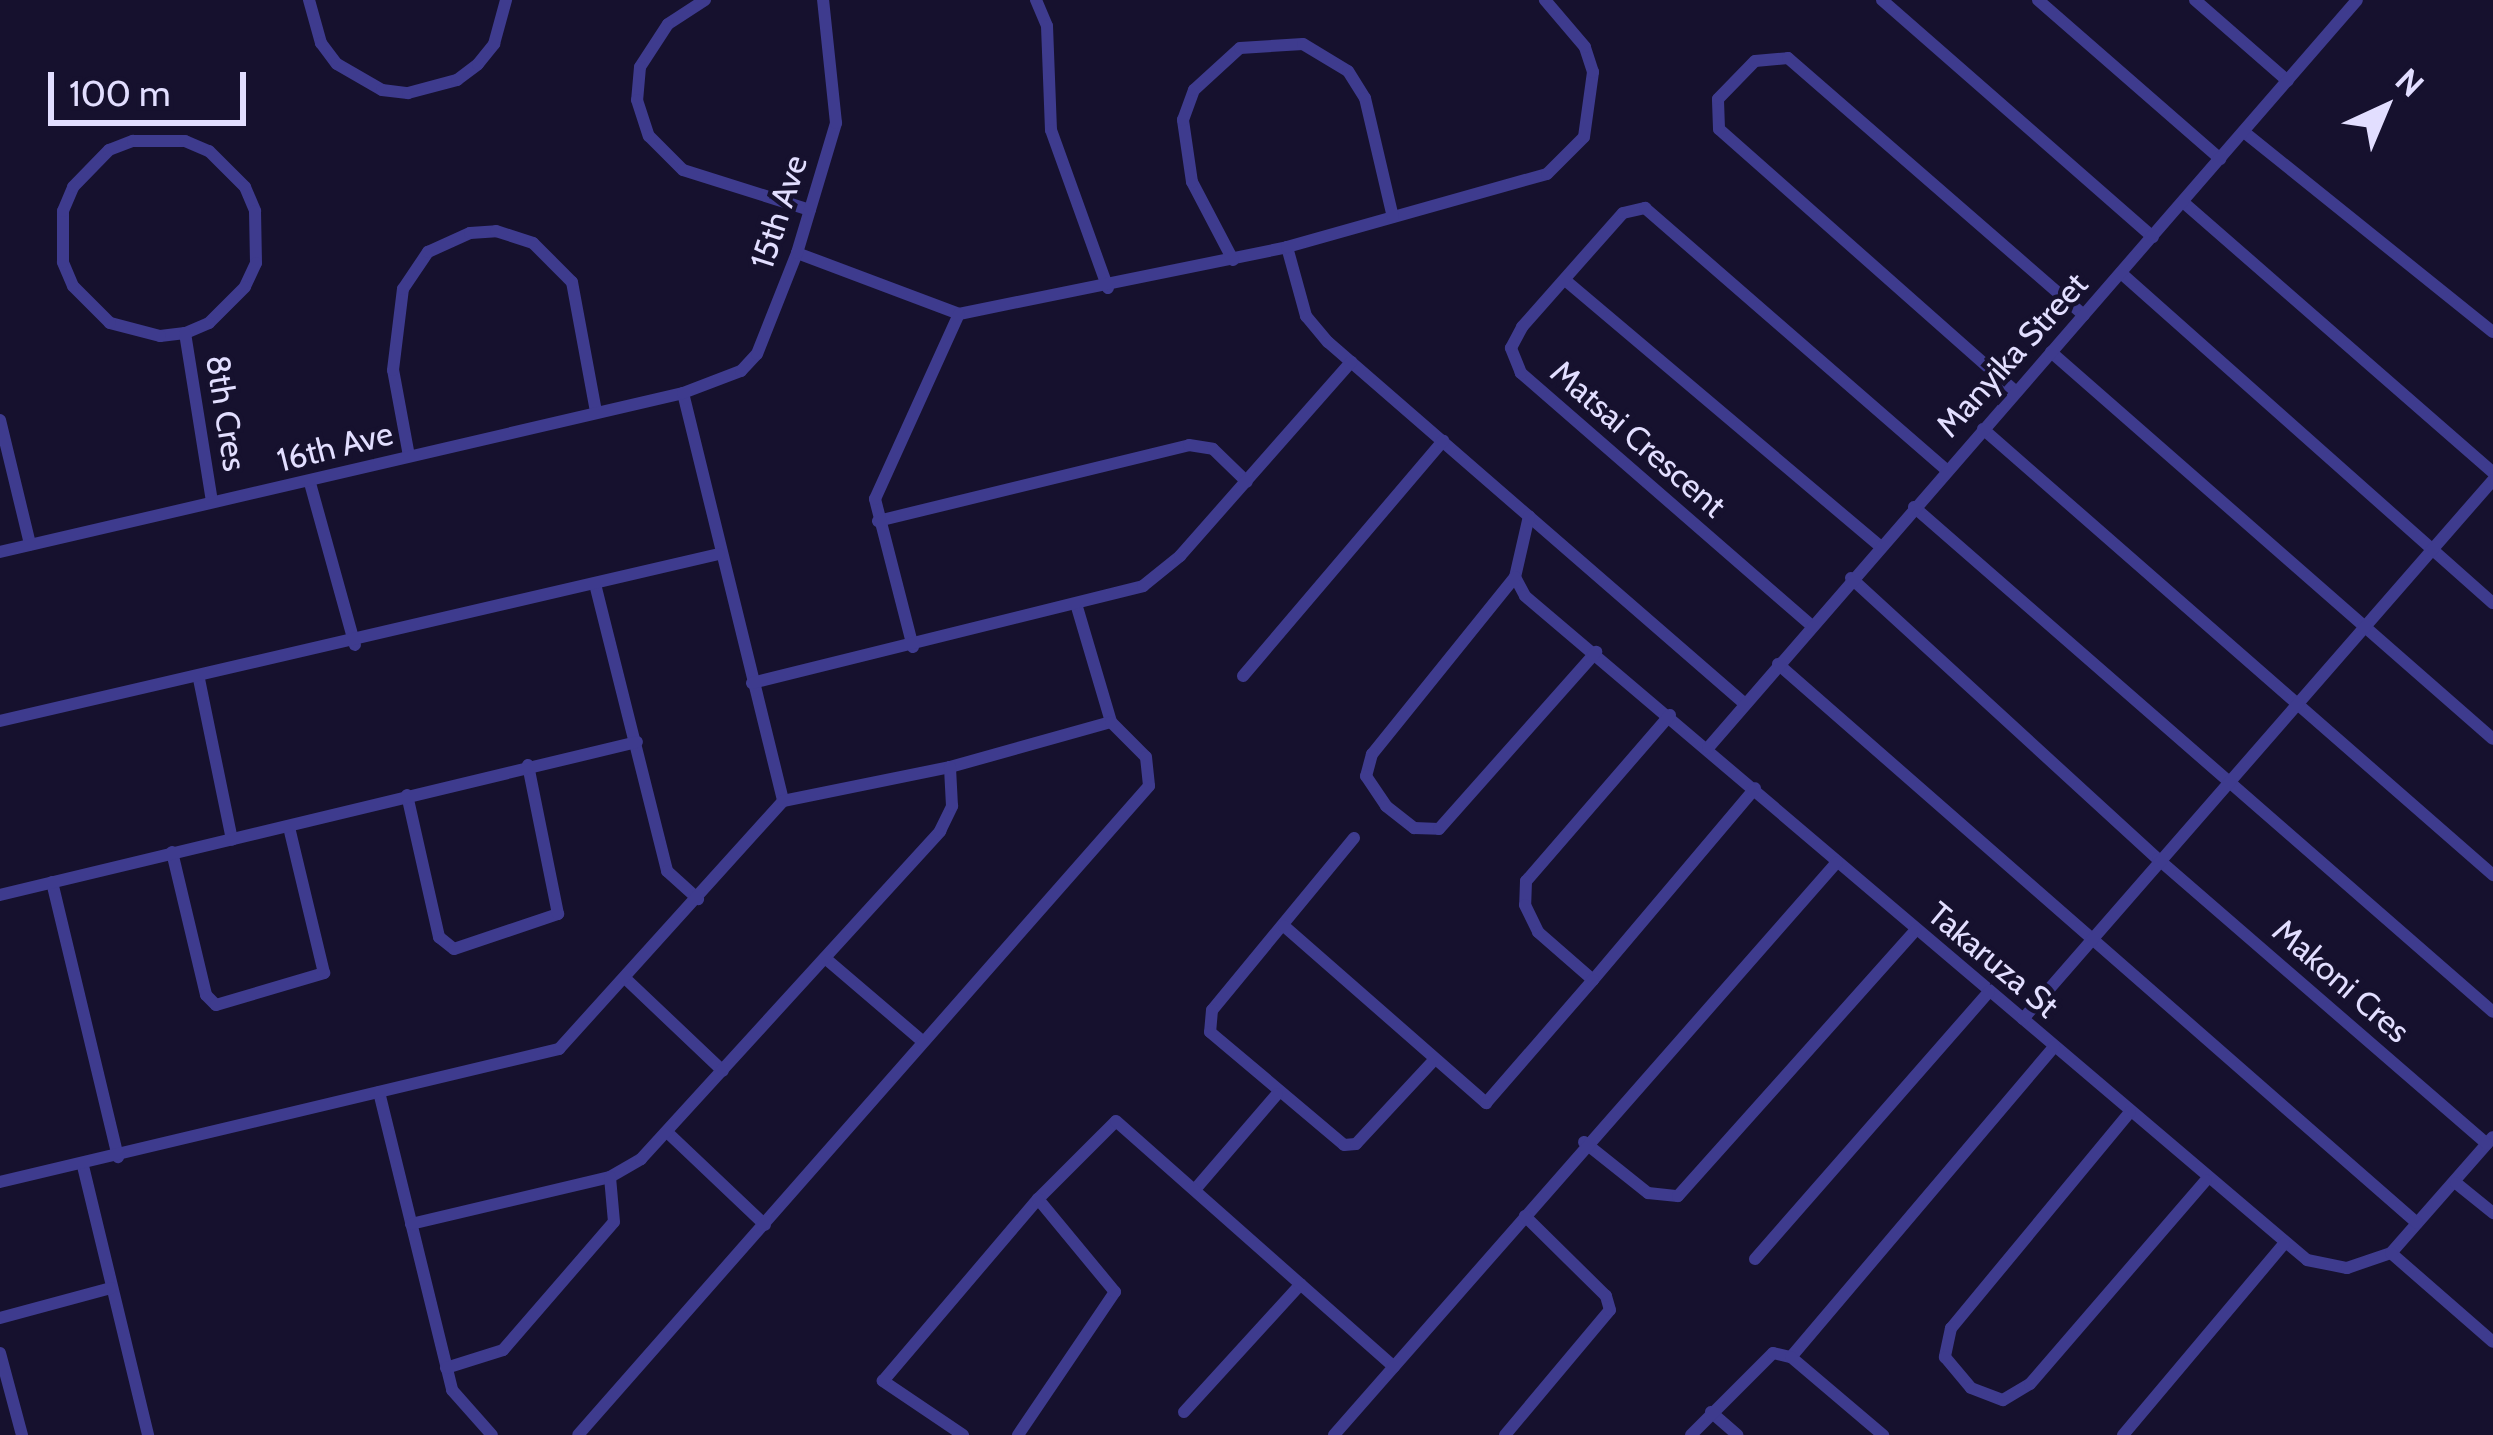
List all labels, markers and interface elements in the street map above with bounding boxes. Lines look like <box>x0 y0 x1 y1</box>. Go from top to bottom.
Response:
scale bar <box>54 48 252 122</box>
north arrow <box>2325 48 2445 168</box>
text: N <box>2388 60 2432 105</box>
text: 100 m <box>69 71 171 115</box>
street label: 15th Ave <box>742 150 816 274</box>
street label: Manyika Street <box>1928 265 2096 445</box>
street label: 8th Cres <box>197 352 255 474</box>
street label: Matsai Crescent <box>1542 352 1734 526</box>
street label: 16th Ave <box>273 414 397 480</box>
street label: Takaruza St <box>1920 894 2066 1026</box>
street label: Makoni Cres <box>2265 911 2417 1051</box>

